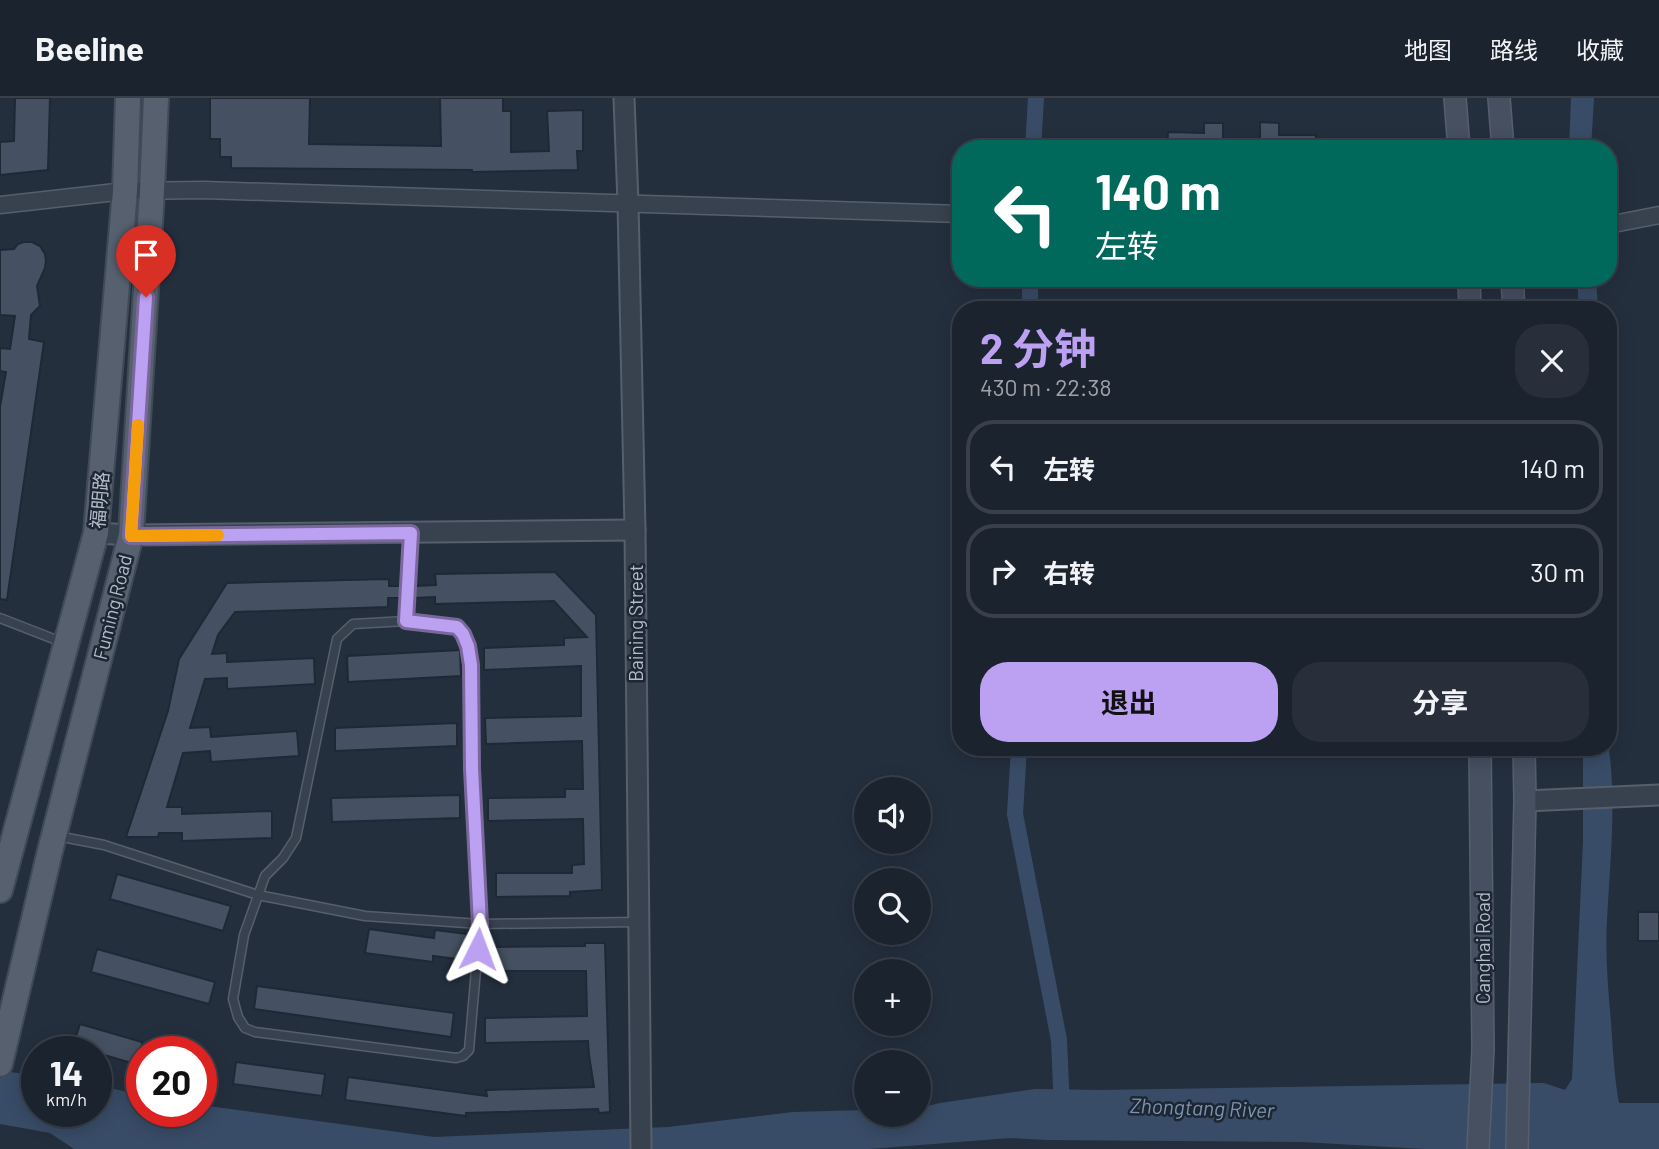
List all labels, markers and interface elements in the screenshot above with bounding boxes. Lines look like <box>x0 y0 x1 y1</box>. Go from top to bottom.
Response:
text: Beeline <box>35 28 144 68</box>
text: 地图 <box>1404 35 1452 64</box>
text: 路线 <box>1490 35 1538 64</box>
text: 收藏 <box>1576 35 1624 64</box>
text: 140 m <box>1095 161 1221 220</box>
icon: left <box>980 168 1071 259</box>
pin <box>116 225 176 297</box>
text: 左转 <box>1095 226 1159 264</box>
icon: arrive <box>127 236 165 274</box>
text: 2 分钟 <box>980 322 1096 372</box>
button: close <box>1515 324 1589 398</box>
text: 430 m · 22:38 <box>980 373 1111 401</box>
icon: left <box>984 448 1022 486</box>
text: 140 m <box>1520 452 1585 483</box>
text: 左转 <box>1043 453 1095 484</box>
street label: 福明路 <box>85 471 113 529</box>
street label: Fuming Road <box>88 552 136 662</box>
icon: right <box>984 552 1022 590</box>
text: 30 m <box>1530 556 1585 587</box>
text: 右转 <box>1043 557 1095 588</box>
street label: Baining Street <box>624 564 647 682</box>
button: 退出 <box>980 662 1278 742</box>
button: 分享 <box>1292 662 1589 742</box>
map controls <box>854 777 931 1127</box>
button: sound <box>854 777 931 854</box>
button: search <box>854 868 931 945</box>
street label: Canghai Road <box>1471 892 1494 1004</box>
position arrow <box>441 912 515 986</box>
button: + <box>854 959 931 1036</box>
speed limit sign: 20 <box>126 1036 217 1127</box>
button: − <box>854 1050 931 1127</box>
text: 14 <box>50 1051 83 1093</box>
text: km/h <box>46 1088 87 1110</box>
water label: Zhongtang River <box>1129 1092 1275 1122</box>

